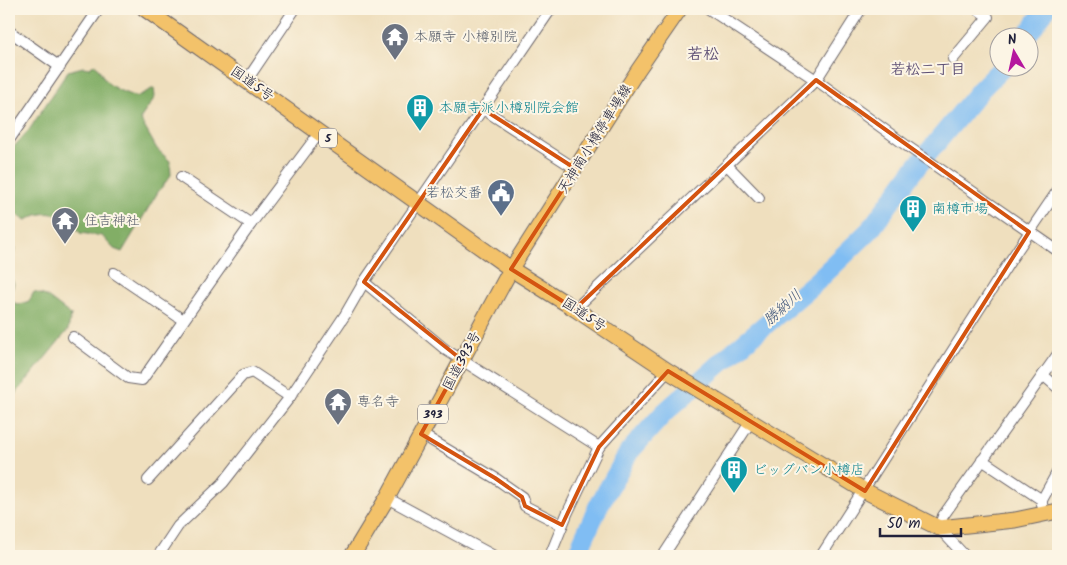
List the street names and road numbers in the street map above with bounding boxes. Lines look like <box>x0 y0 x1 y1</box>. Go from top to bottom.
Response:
street label: 国道5号 <box>225 61 279 107</box>
street label: 天神南小樽停車場線 <box>552 80 638 198</box>
road number: 5 <box>319 128 337 148</box>
street label: 国道5号 <box>557 292 611 338</box>
street label: 国道393号 <box>437 327 487 395</box>
road number: 393 <box>418 404 448 424</box>

